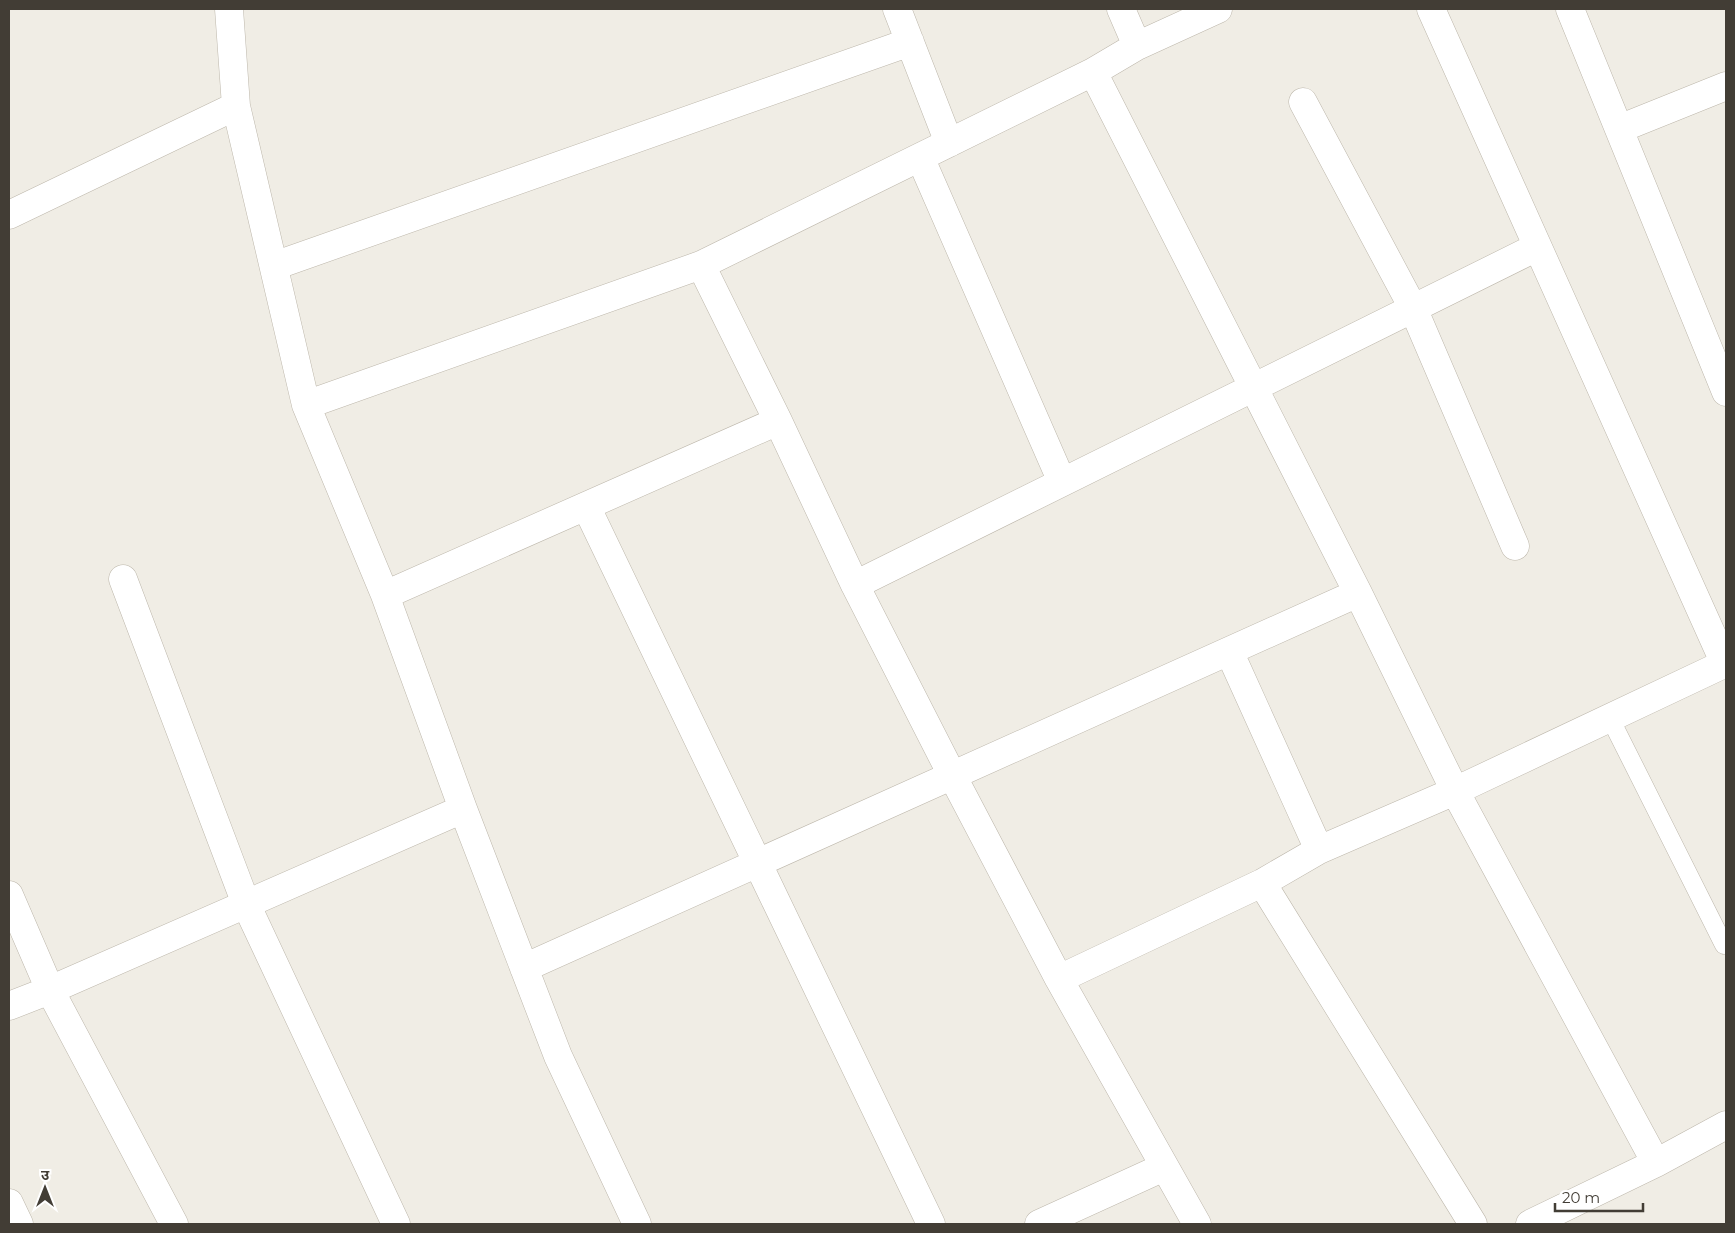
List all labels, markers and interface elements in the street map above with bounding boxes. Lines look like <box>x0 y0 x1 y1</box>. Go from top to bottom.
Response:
north arrow <box>20 1163 70 1213</box>
text: उ <box>41 1166 50 1184</box>
scale bar <box>1555 1180 1642 1212</box>
text: 20 m <box>1562 1188 1600 1207</box>

